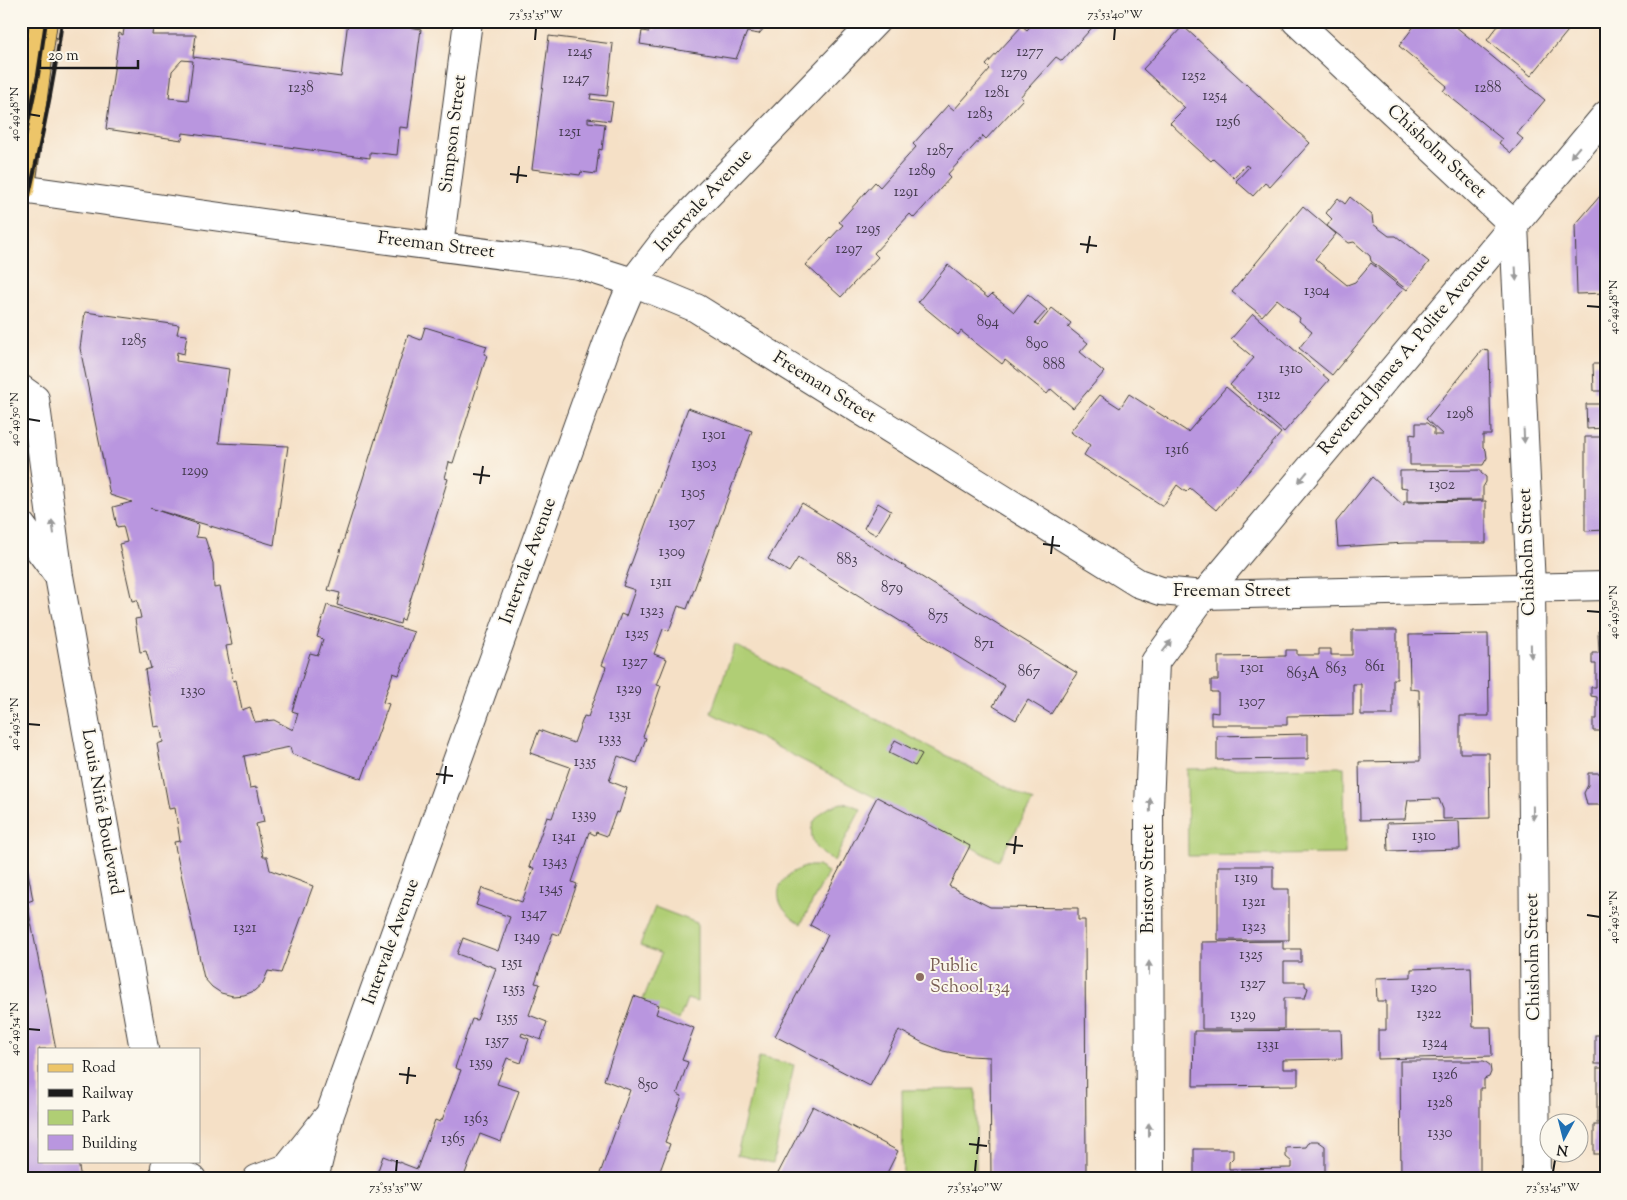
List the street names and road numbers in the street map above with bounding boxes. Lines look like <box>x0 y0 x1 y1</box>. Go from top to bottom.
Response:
street label: Simpson Street <box>434 74 474 194</box>
street label: Chisholm Street <box>1380 99 1492 205</box>
street label: Intervale Avenue <box>649 144 759 258</box>
street label: Freeman Street <box>376 226 496 266</box>
street label: Reverend James A. Polite Avenue <box>1313 249 1497 461</box>
street label: Freeman Street <box>767 346 881 430</box>
street label: Chisholm Street <box>1513 488 1543 616</box>
street label: Intervale Avenue <box>494 494 564 628</box>
street label: Freeman Street <box>1173 579 1291 605</box>
street label: Louis Niñé Boulevard <box>74 727 128 897</box>
street label: Bristow Street <box>1136 824 1162 934</box>
street label: Intervale Avenue <box>357 875 427 1009</box>
street label: Chisholm Street <box>1520 893 1548 1021</box>

